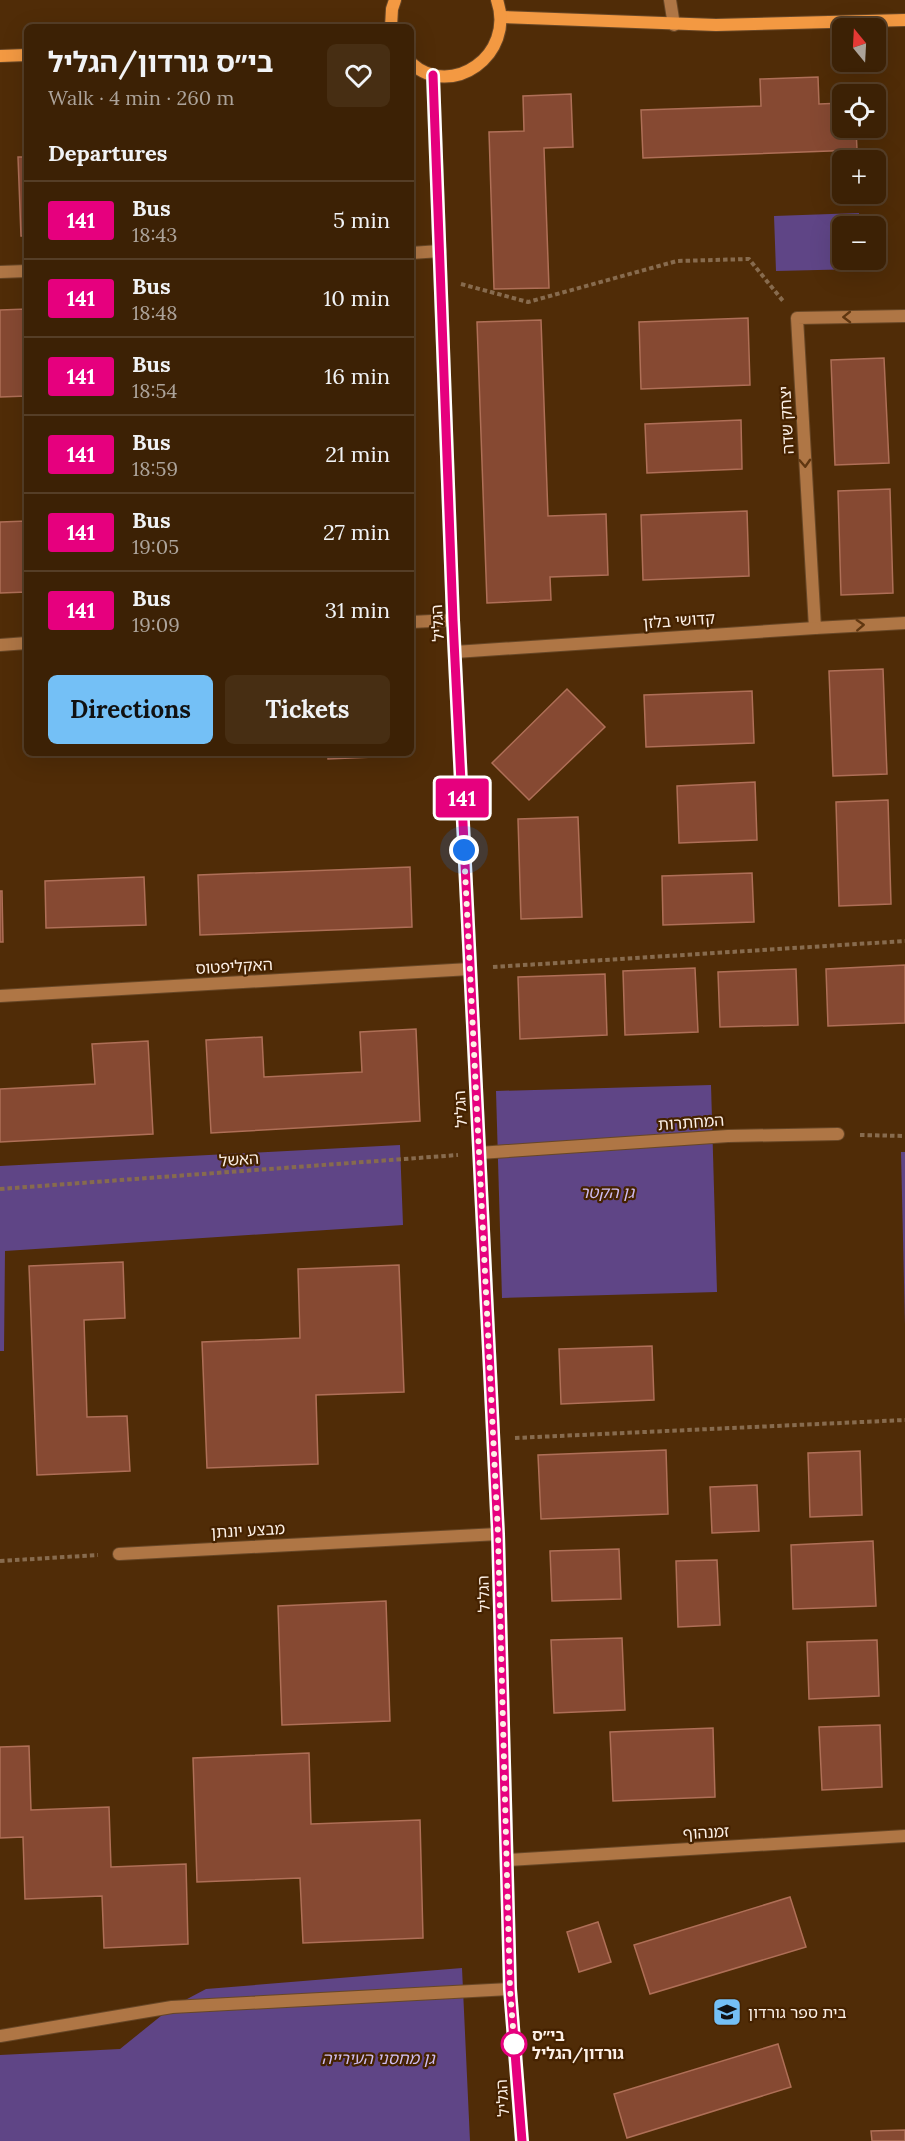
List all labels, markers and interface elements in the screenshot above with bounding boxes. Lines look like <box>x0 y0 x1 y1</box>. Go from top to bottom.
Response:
north arrow <box>832 18 886 72</box>
map controls <box>832 18 886 270</box>
text: בי״ס גורדון/הגליל <box>48 44 273 80</box>
button: heart <box>327 44 390 107</box>
button: locate <box>832 84 886 138</box>
text: Walk · 4 min · 260 m <box>48 85 234 110</box>
text: Departures <box>48 139 167 167</box>
button: + <box>832 150 886 204</box>
text: Bus <box>132 194 171 222</box>
text: 5 min <box>333 206 390 234</box>
text: 141 <box>67 207 95 234</box>
button: − <box>832 216 886 270</box>
text: 18:43 <box>132 222 178 247</box>
text: Bus <box>132 272 171 300</box>
text: 10 min <box>323 284 390 312</box>
text: 141 <box>67 285 95 312</box>
text: 18:48 <box>132 300 178 325</box>
one-way arrow <box>842 311 851 323</box>
text: Bus <box>132 350 171 378</box>
text: 16 min <box>324 362 390 390</box>
text: 141 <box>67 363 95 390</box>
text: 18:54 <box>132 378 177 403</box>
street label: יצחק שדה <box>774 385 798 455</box>
text: Bus <box>132 428 171 456</box>
text: 21 min <box>325 440 390 468</box>
text: 141 <box>67 441 95 468</box>
text: 18:59 <box>132 456 178 481</box>
one-way arrow <box>799 458 812 467</box>
text: Bus <box>132 506 171 534</box>
text: 27 min <box>323 518 390 546</box>
text: 141 <box>67 519 95 546</box>
text: 19:05 <box>132 534 179 559</box>
text: Bus <box>132 584 171 612</box>
text: 31 min <box>325 596 390 624</box>
text: 141 <box>67 597 95 624</box>
street label: הגליל <box>426 604 448 642</box>
street label: קדושי בלזן <box>642 608 716 632</box>
text: 19:09 <box>132 612 180 637</box>
one-way arrow <box>855 619 864 632</box>
button: Directions <box>48 675 213 744</box>
button: Tickets <box>225 675 390 744</box>
line badge: 141 <box>428 778 496 818</box>
text: 141 <box>448 785 476 812</box>
your location <box>449 835 479 865</box>
street label: האקליפטוס <box>195 954 273 978</box>
street label: הגליל <box>449 1090 471 1128</box>
street label: המחתרות <box>657 1110 725 1134</box>
street label: האשל <box>218 1148 260 1170</box>
park label: גן הקטר <box>580 1182 635 1202</box>
street label: מבצע יונתן <box>210 1518 286 1542</box>
street label: הגליל <box>472 1575 494 1613</box>
street label: זמנהוף <box>682 1821 730 1843</box>
school or university icon: בית ספר גורדון <box>711 1996 743 2028</box>
place label: בית ספר גורדון <box>748 2002 847 2022</box>
place label: בי״ס גורדון/הגליל <box>532 2025 624 2064</box>
marker: בי״ס גורדון/הגליל <box>501 2031 527 2057</box>
park label: גן מחסני העירייה <box>321 2048 436 2068</box>
street label: הגליל <box>491 2079 513 2117</box>

